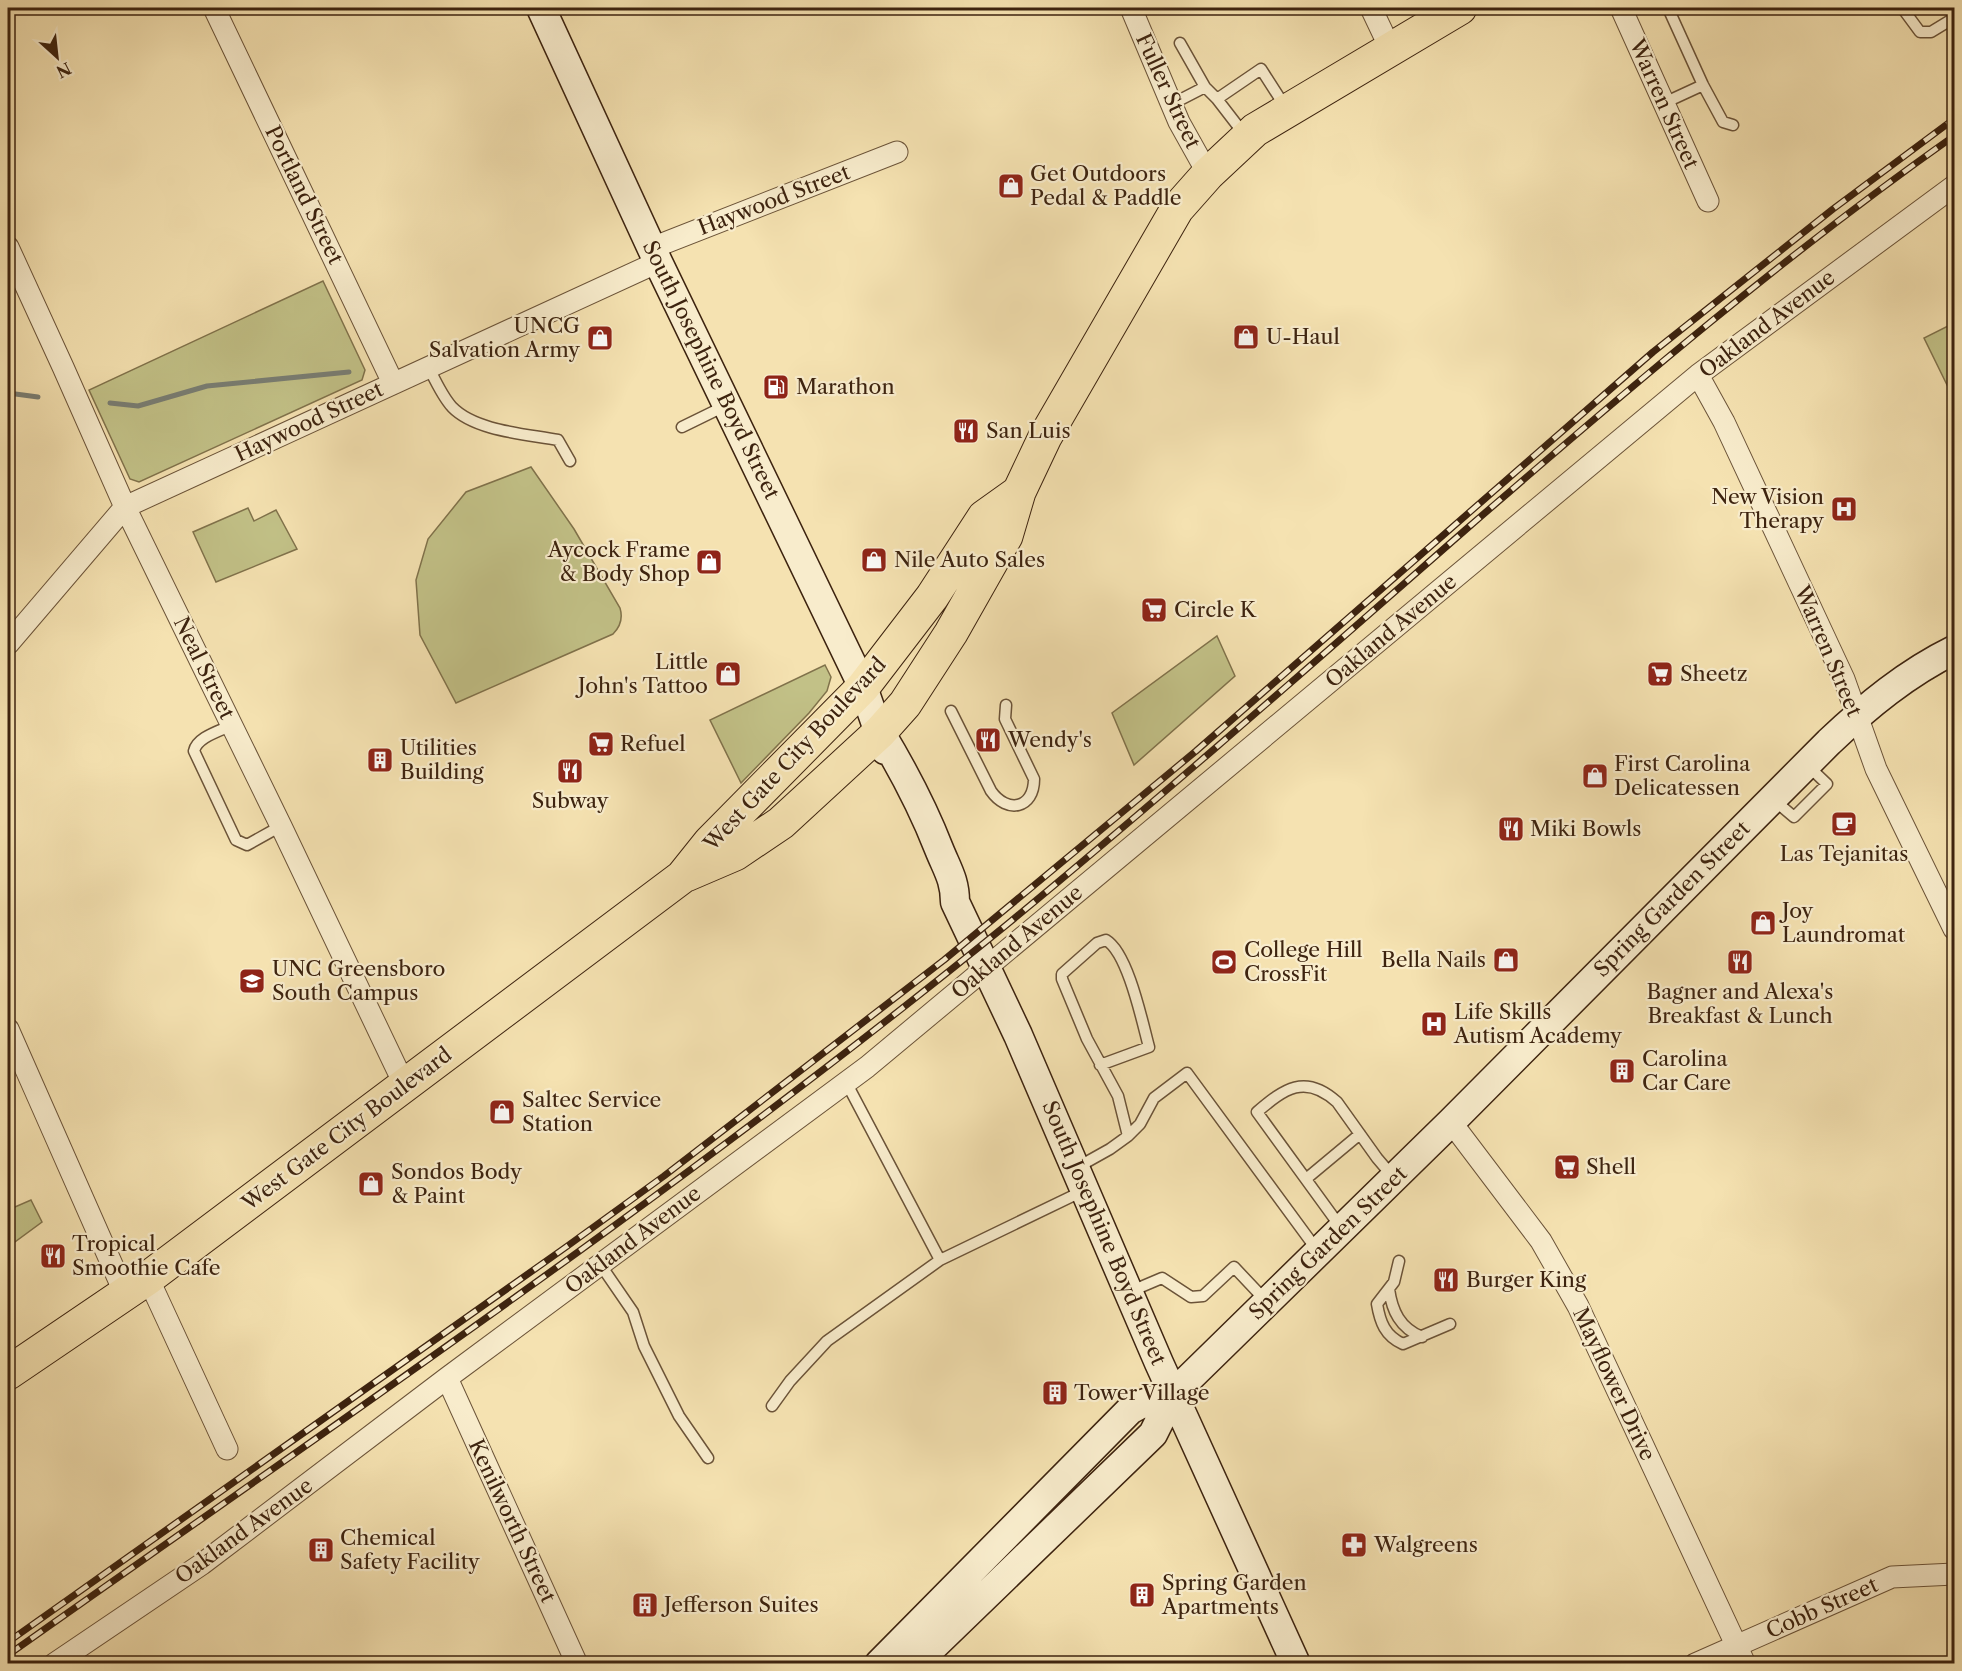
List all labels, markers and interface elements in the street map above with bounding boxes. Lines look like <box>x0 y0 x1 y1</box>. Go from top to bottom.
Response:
north arrow <box>27 27 87 87</box>
street label: Fuller Street <box>1131 29 1206 153</box>
street label: Warren Street <box>1624 34 1705 173</box>
text: N <box>53 58 75 82</box>
street label: Portland Street <box>260 122 349 269</box>
street label: Haywood Street <box>694 159 854 240</box>
place label: Get Outdoors Pedal & Paddle <box>1030 161 1182 210</box>
shop icon: Get Outdoors Pedal & Paddle <box>996 171 1026 201</box>
street label: South Josephine Boyd Street <box>638 236 785 504</box>
street label: Oakland Avenue <box>1694 264 1839 383</box>
place label: UNCG Salvation Army <box>429 313 580 362</box>
shop icon: U-Haul <box>1231 322 1261 352</box>
shop icon: UNCG Salvation Army <box>585 323 615 353</box>
place label: U-Haul <box>1266 324 1340 349</box>
fuel station icon: Marathon <box>761 372 791 402</box>
place label: Marathon <box>796 374 895 399</box>
street label: Haywood Street <box>231 376 387 467</box>
restaurant icon: San Luis <box>951 416 981 446</box>
place label: San Luis <box>986 418 1071 443</box>
place label: New Vision Therapy <box>1711 484 1824 533</box>
hospital icon: New Vision Therapy <box>1829 494 1859 524</box>
place label: Aycock Frame & Body Shop <box>547 537 690 586</box>
shop icon: Nile Auto Sales <box>859 545 889 575</box>
shop icon: Aycock Frame & Body Shop <box>694 547 724 577</box>
place label: Nile Auto Sales <box>894 547 1045 572</box>
street label: Oakland Avenue <box>1320 569 1461 693</box>
street label: Warren Street <box>1789 581 1867 720</box>
supermarket icon: Circle K <box>1139 595 1169 625</box>
place label: Circle K <box>1174 597 1257 622</box>
street label: Neal Street <box>169 612 240 724</box>
place label: Little John's Tattoo <box>575 649 708 698</box>
street label: West Gate City Boulevard <box>698 651 891 856</box>
shop icon: Little John's Tattoo <box>713 659 743 689</box>
supermarket icon: Sheetz <box>1645 659 1675 689</box>
place label: Sheetz <box>1680 661 1748 686</box>
restaurant icon: Wendy's <box>973 725 1003 755</box>
place label: Wendy's <box>1007 727 1092 752</box>
supermarket icon: Refuel <box>586 729 616 759</box>
place label: Refuel <box>620 731 685 756</box>
place label: Utilities Building <box>400 735 485 784</box>
building icon: Utilities Building <box>365 745 395 775</box>
place label: First Carolina Delicatessen <box>1614 751 1751 800</box>
restaurant icon: Subway <box>555 756 585 786</box>
shop icon: First Carolina Delicatessen <box>1580 761 1610 791</box>
place label: Subway <box>532 788 609 813</box>
cafe icon: Las Tejanitas <box>1829 809 1859 839</box>
restaurant icon: Miki Bowls <box>1496 814 1526 844</box>
street label: Spring Garden Street <box>1589 815 1755 982</box>
place label: Miki Bowls <box>1530 816 1641 841</box>
place label: Las Tejanitas <box>1780 841 1908 866</box>
street label: Oakland Avenue <box>946 880 1087 1004</box>
place label: Joy Laundromat <box>1779 898 1906 947</box>
shop icon: Joy Laundromat <box>1748 908 1778 938</box>
place label: College Hill CrossFit <box>1244 937 1363 986</box>
shop icon: Bella Nails <box>1491 945 1521 975</box>
sports icon: College Hill CrossFit <box>1209 947 1239 977</box>
place label: Bella Nails <box>1381 947 1486 972</box>
restaurant icon: Bagner and Alexa's Breakfast & Lunch <box>1725 947 1755 977</box>
place label: UNC Greensboro South Campus <box>272 956 445 1005</box>
school or university icon: UNC Greensboro South Campus <box>237 966 267 996</box>
place label: Bagner and Alexa's Breakfast & Lunch <box>1647 979 1833 1028</box>
place label: Life Skills Autism Academy <box>1453 999 1622 1048</box>
hospital icon: Life Skills Autism Academy <box>1419 1009 1449 1039</box>
street label: West Gate City Boulevard <box>236 1042 456 1216</box>
place label: Carolina Car Care <box>1642 1046 1731 1095</box>
building icon: Carolina Car Care <box>1607 1056 1637 1086</box>
place label: Saltec Service Station <box>522 1087 661 1136</box>
shop icon: Saltec Service Station <box>487 1097 517 1127</box>
street label: South Josephine Boyd Street <box>1037 1097 1172 1369</box>
supermarket icon: Shell <box>1552 1152 1582 1182</box>
place label: Shell <box>1586 1154 1636 1179</box>
place label: Sondos Body & Paint <box>391 1159 522 1208</box>
street label: Spring Garden Street <box>1243 1160 1412 1325</box>
shop icon: Sondos Body & Paint <box>356 1169 386 1199</box>
street label: Oakland Avenue <box>560 1180 705 1299</box>
place label: Tropical Smoothie Cafe <box>72 1231 220 1280</box>
restaurant icon: Tropical Smoothie Cafe <box>38 1241 68 1271</box>
restaurant icon: Burger King <box>1431 1265 1461 1295</box>
place label: Burger King <box>1466 1267 1587 1292</box>
street label: Mayflower Drive <box>1568 1303 1661 1464</box>
building icon: Tower Village <box>1040 1378 1070 1408</box>
place label: Tower Village <box>1074 1380 1210 1405</box>
street label: Kenilworth Street <box>464 1435 561 1607</box>
street label: Oakland Avenue <box>170 1472 317 1589</box>
place label: Chemical Safety Facility <box>340 1525 480 1574</box>
pharmacy icon: Walgreens <box>1339 1530 1369 1560</box>
place label: Walgreens <box>1373 1532 1478 1557</box>
building icon: Chemical Safety Facility <box>306 1535 336 1565</box>
place label: Spring Garden Apartments <box>1161 1570 1307 1619</box>
street label: Cobb Street <box>1762 1572 1882 1643</box>
building icon: Spring Garden Apartments <box>1127 1580 1157 1610</box>
building icon: Jefferson Suites <box>630 1590 660 1620</box>
place label: Jefferson Suites <box>661 1592 819 1617</box>

